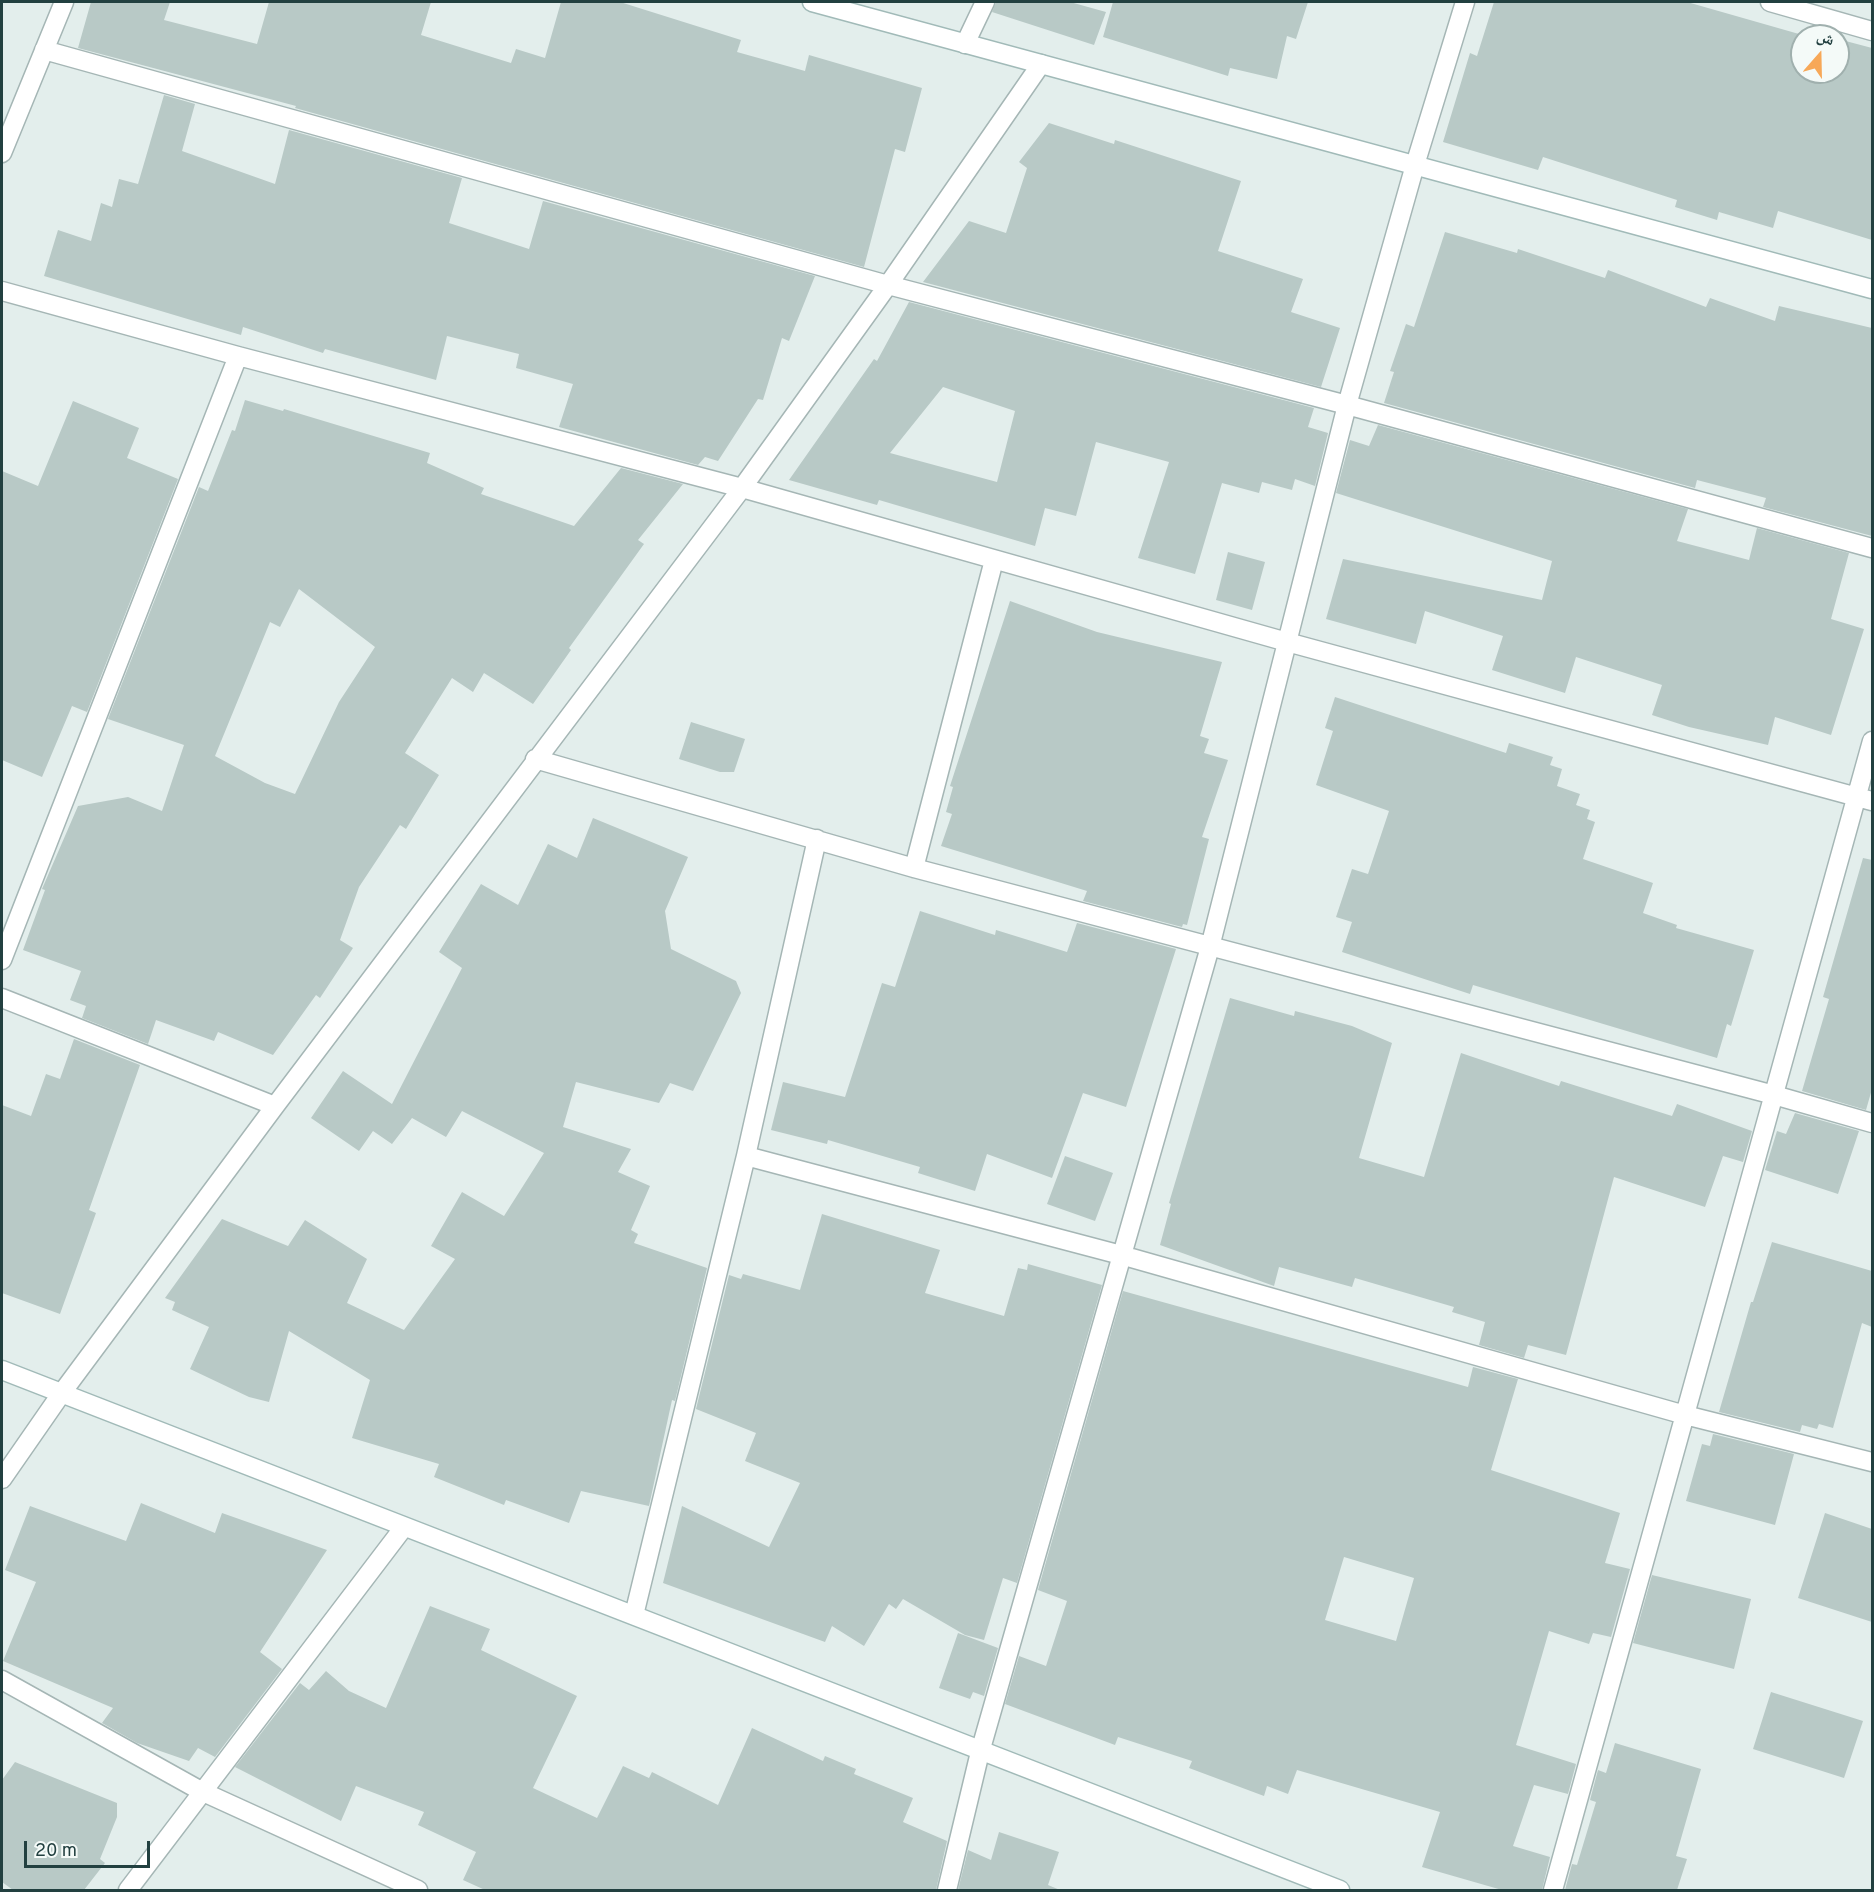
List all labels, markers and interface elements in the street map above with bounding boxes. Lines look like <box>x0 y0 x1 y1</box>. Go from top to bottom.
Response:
north arrow <box>1790 24 1850 84</box>
text: ش <box>1814 27 1837 51</box>
scale bar <box>27 1829 153 1867</box>
text: 20 m <box>35 1840 77 1863</box>

